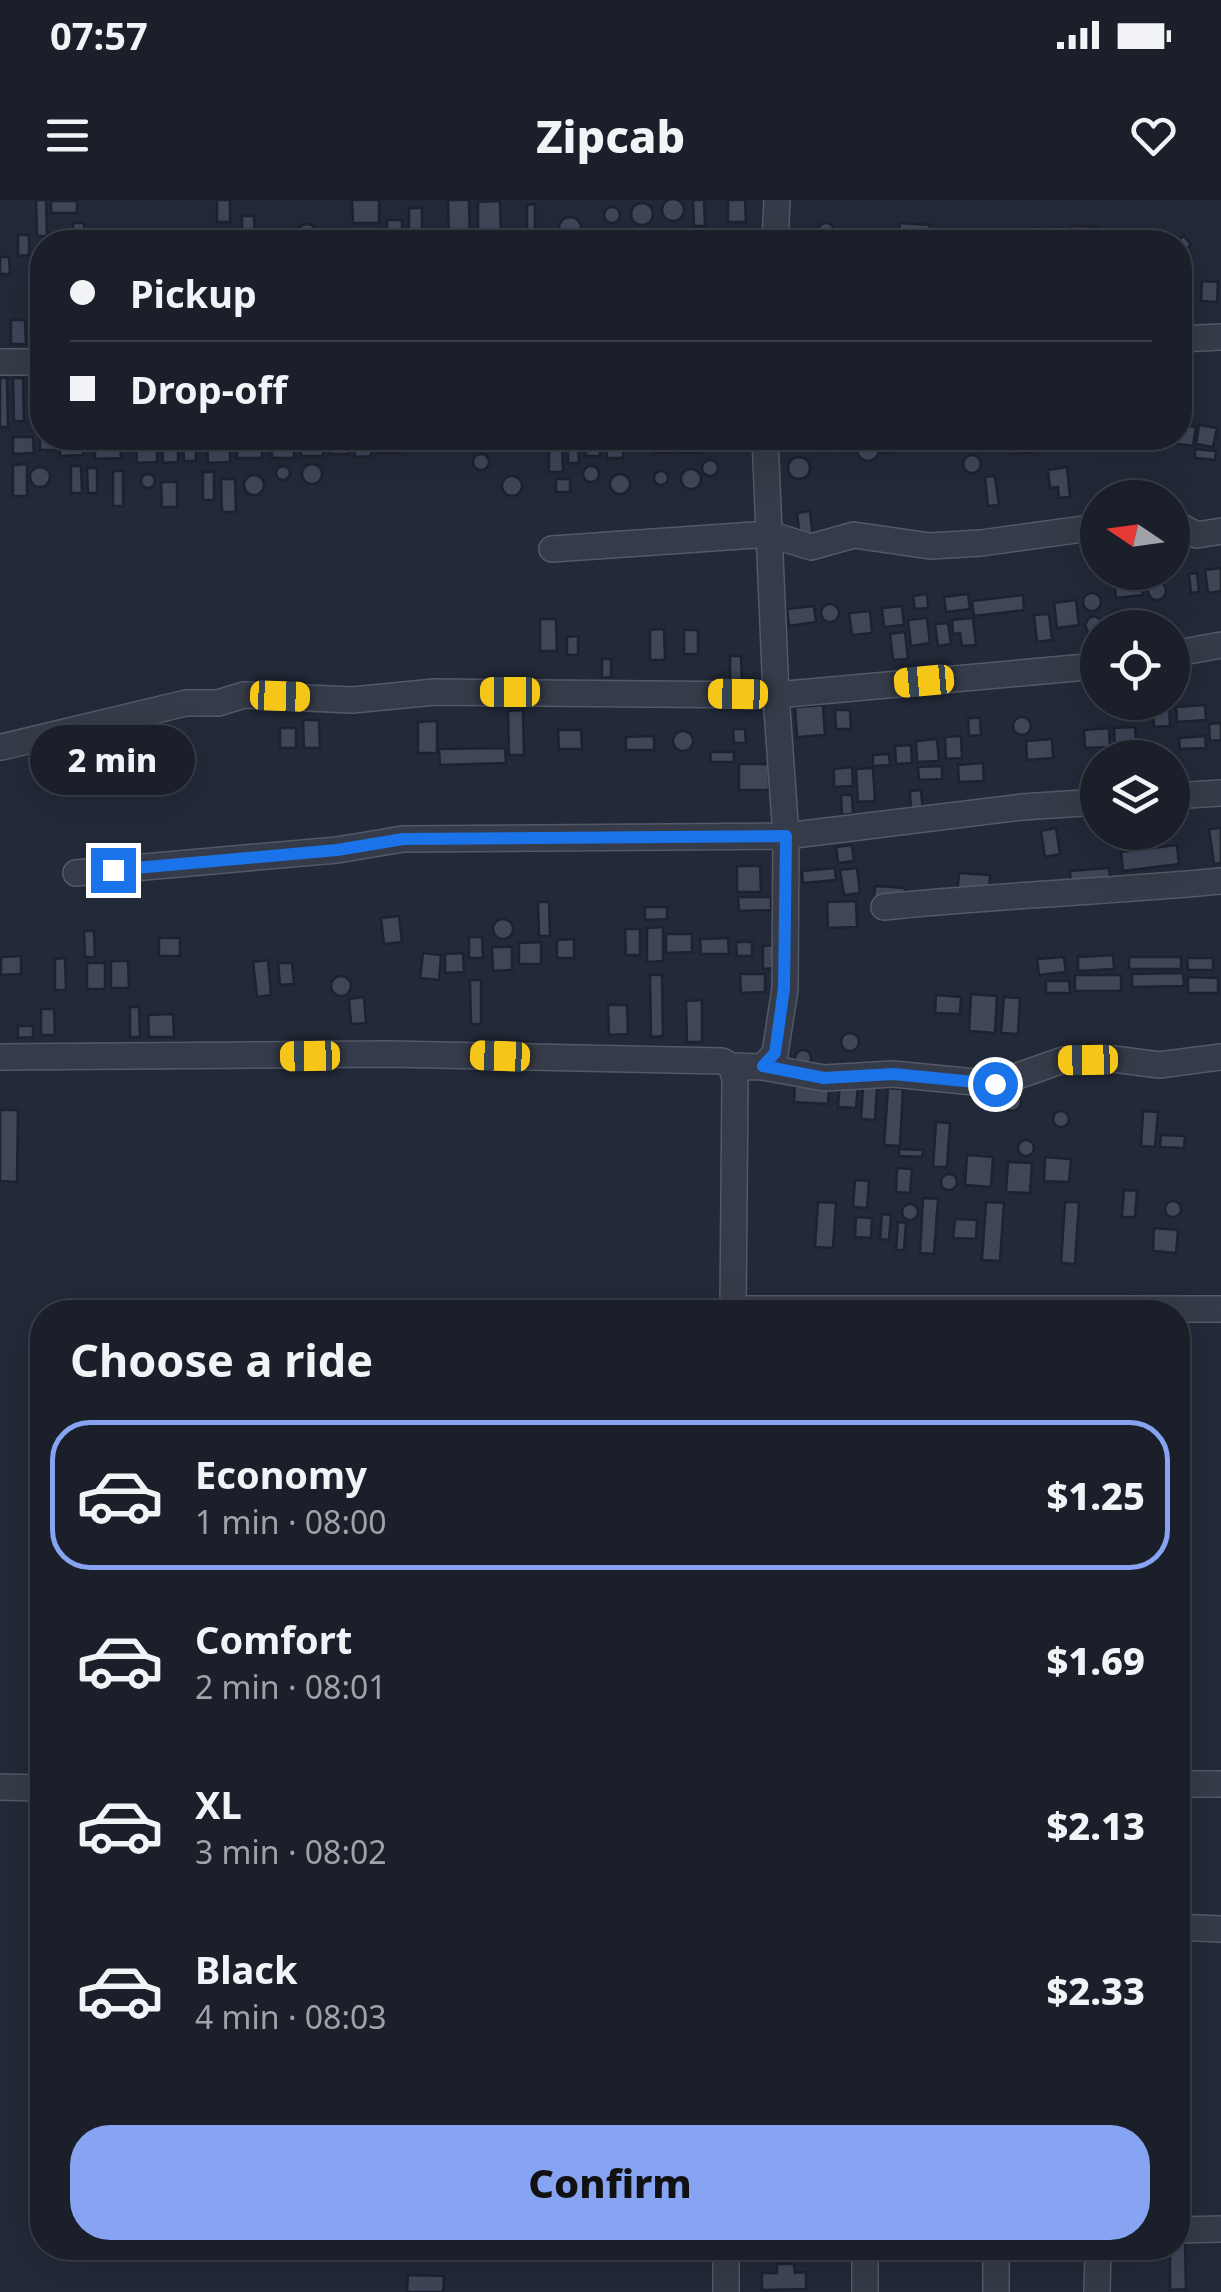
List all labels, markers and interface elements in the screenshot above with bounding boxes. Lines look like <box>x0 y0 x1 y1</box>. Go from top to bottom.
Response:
text: 07:57 <box>50 9 148 61</box>
text: Zipcab <box>536 105 685 166</box>
icon: menu <box>40 108 95 163</box>
icon: heart <box>1126 108 1181 163</box>
text: Pickup <box>130 267 257 319</box>
text: Drop-off <box>130 363 287 415</box>
north arrow <box>1080 480 1190 590</box>
map controls <box>1080 480 1190 850</box>
button: locate <box>1080 610 1190 720</box>
car <box>893 663 955 699</box>
car <box>480 677 540 707</box>
car <box>708 678 768 710</box>
car <box>249 680 311 712</box>
callout: 2 min <box>31 725 196 795</box>
text: 2 min <box>68 738 157 781</box>
button: layers <box>1080 740 1190 850</box>
route end <box>91 848 136 893</box>
car <box>280 1040 340 1072</box>
car <box>469 1040 531 1072</box>
car <box>1058 1044 1118 1076</box>
route start <box>973 1062 1018 1107</box>
text: Choose a ride <box>70 1329 373 1390</box>
text: Economy <box>195 1448 367 1500</box>
icon: car <box>75 1450 165 1540</box>
text: $1.25 <box>1046 1469 1145 1521</box>
text: 1 min · 08:00 <box>195 1500 387 1543</box>
text: Comfort <box>195 1613 352 1665</box>
icon: car <box>75 1615 165 1705</box>
text: $1.69 <box>1046 1634 1145 1686</box>
text: 2 min · 08:01 <box>195 1665 387 1708</box>
text: XL <box>195 1778 242 1830</box>
icon: car <box>75 1780 165 1870</box>
text: $2.13 <box>1046 1799 1145 1851</box>
text: 3 min · 08:02 <box>195 1830 387 1873</box>
text: Black <box>195 1943 298 1995</box>
icon: car <box>75 1945 165 2035</box>
text: $2.33 <box>1046 1964 1145 2016</box>
text: 4 min · 08:03 <box>195 1995 387 2038</box>
button: Confirm <box>70 2125 1150 2240</box>

